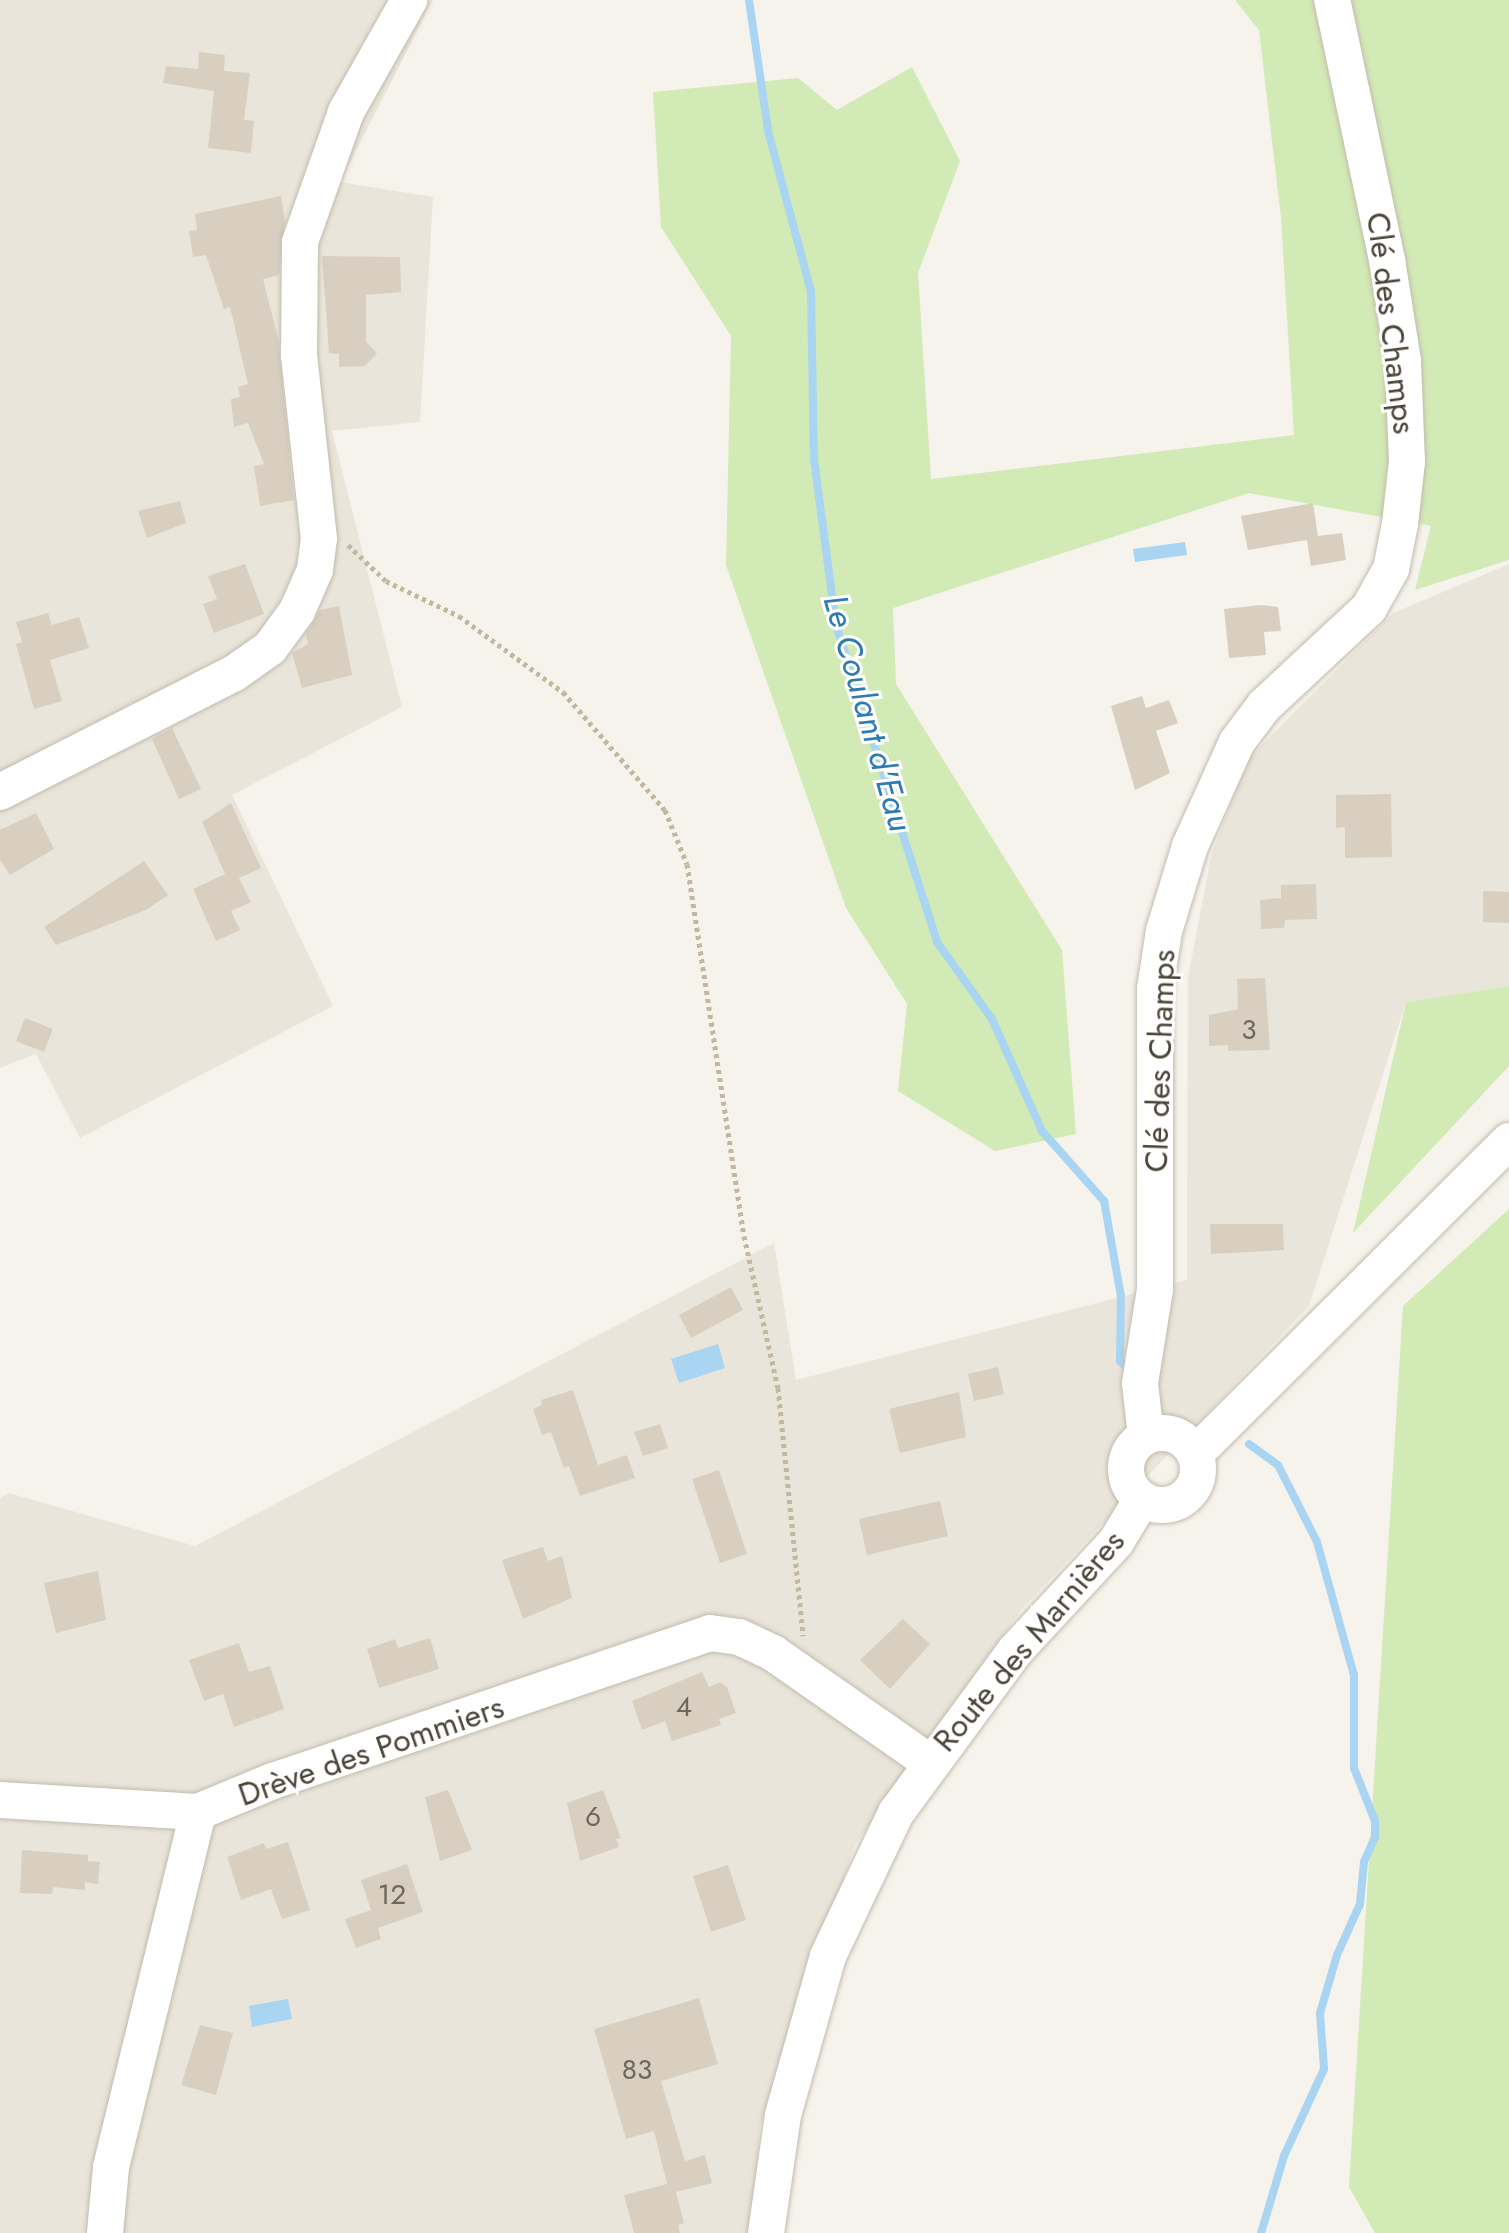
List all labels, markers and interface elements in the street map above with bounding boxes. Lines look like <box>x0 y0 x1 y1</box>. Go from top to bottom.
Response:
street label: Clé des Champs <box>1358 210 1424 436</box>
water label: Le Coulant d'Eau <box>815 590 921 836</box>
street label: Clé des Champs <box>1137 949 1183 1173</box>
house number: 3 <box>1241 1013 1257 1047</box>
street label: Route des Marnières <box>925 1523 1133 1759</box>
street label: Drève des Pommiers <box>233 1688 509 1814</box>
house number: 4 <box>676 1690 692 1724</box>
house number: 6 <box>585 1800 601 1834</box>
house number: 12 <box>378 1878 406 1912</box>
house number: 83 <box>622 2053 652 2087</box>

